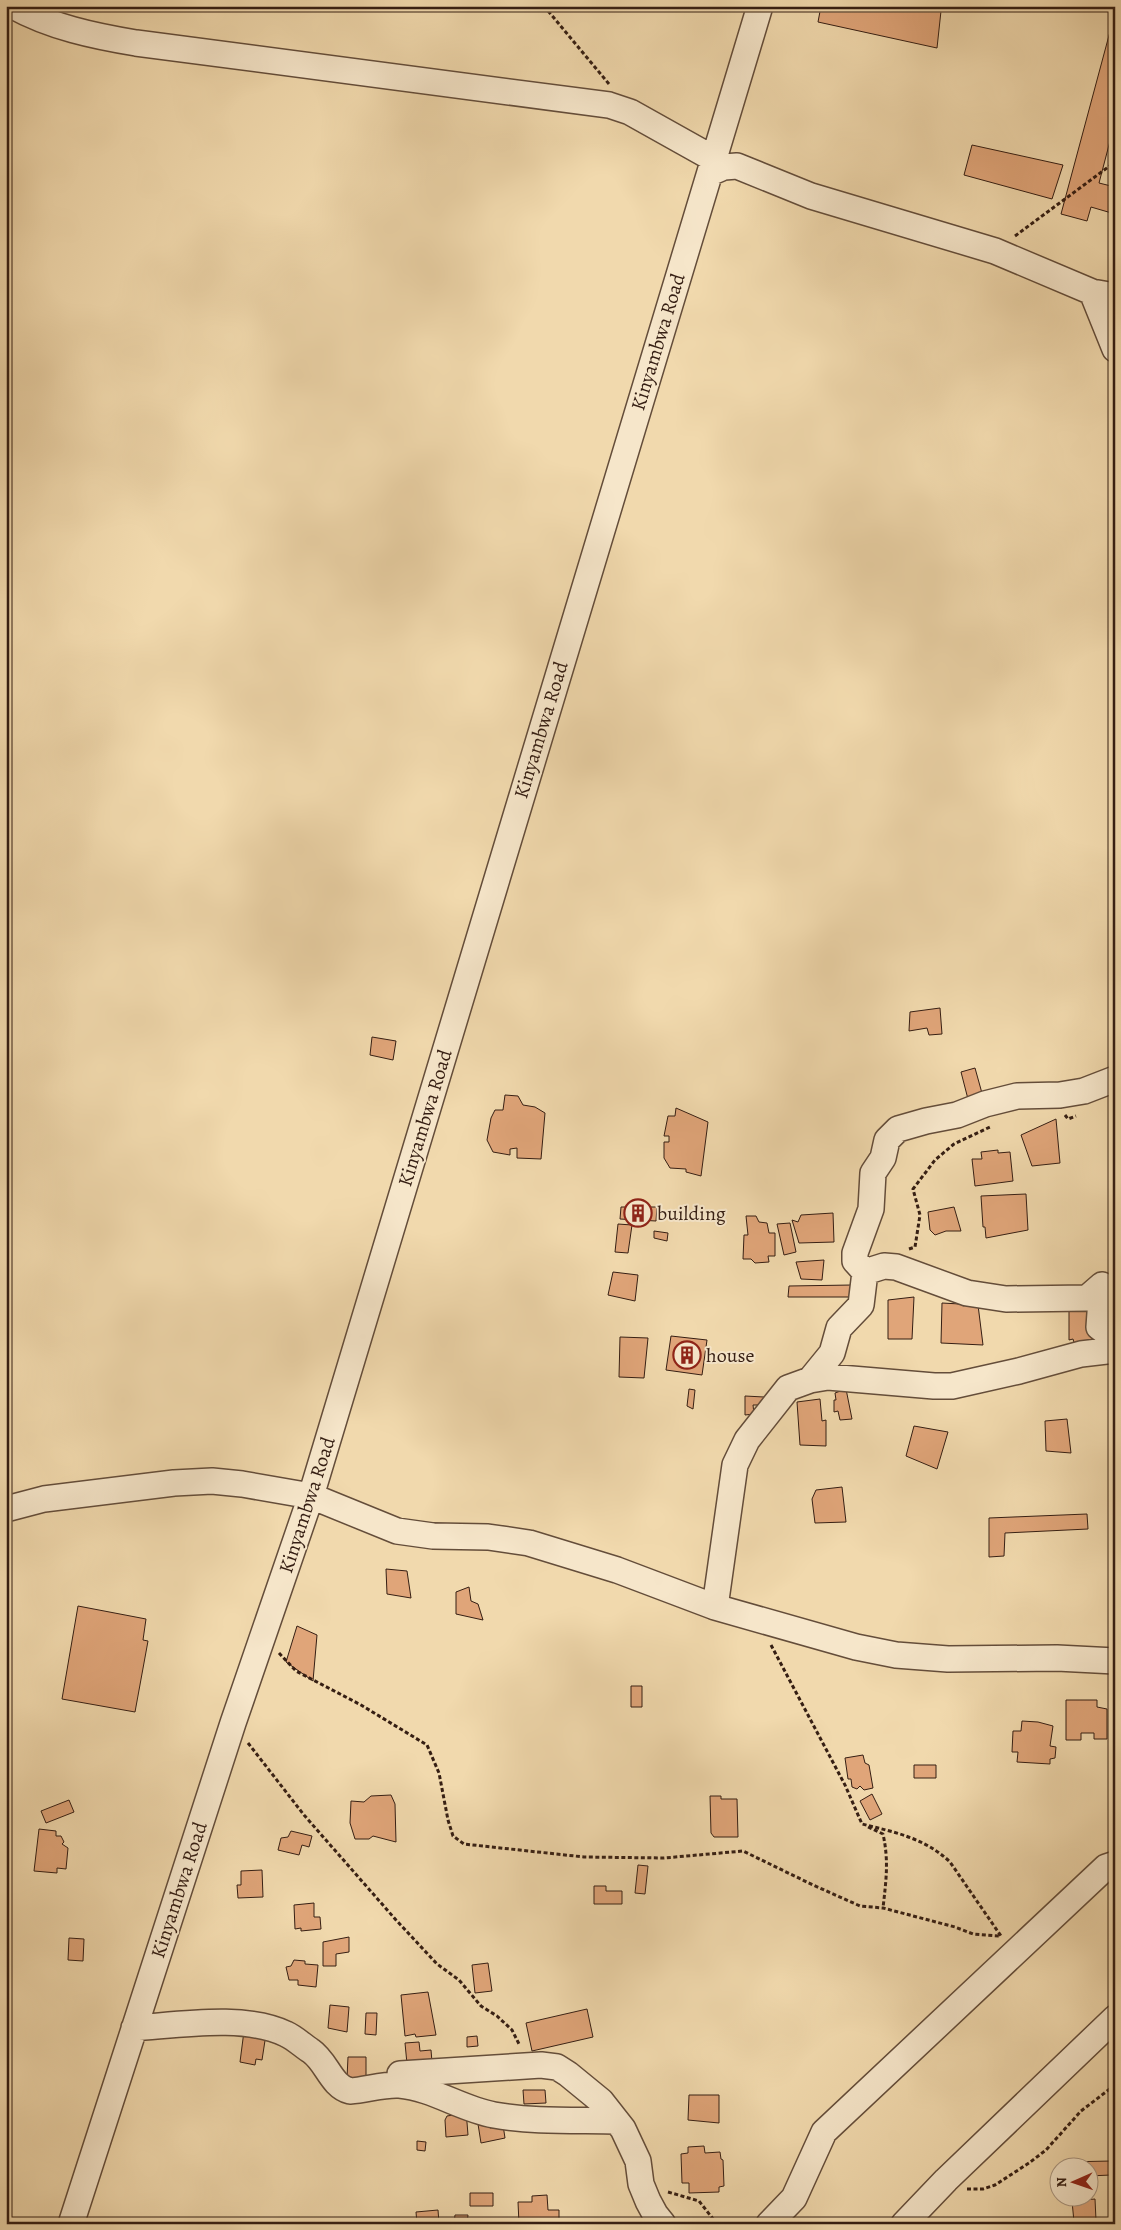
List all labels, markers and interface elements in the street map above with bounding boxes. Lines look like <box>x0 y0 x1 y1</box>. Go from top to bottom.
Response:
street label: Kinyambwa Road <box>624 270 692 414</box>
street label: Kinyambwa Road <box>507 658 575 802</box>
street label: Kinyambwa Road <box>391 1046 459 1190</box>
building icon: building <box>623 1198 653 1228</box>
place label: building <box>657 1200 726 1227</box>
building icon: house <box>672 1340 702 1370</box>
place label: house <box>706 1342 755 1369</box>
street label: Kinyambwa Road <box>272 1433 342 1577</box>
street label: Kinyambwa Road <box>144 1818 214 1962</box>
north arrow <box>1048 2158 1098 2208</box>
text: N <box>1052 2177 1071 2188</box>

